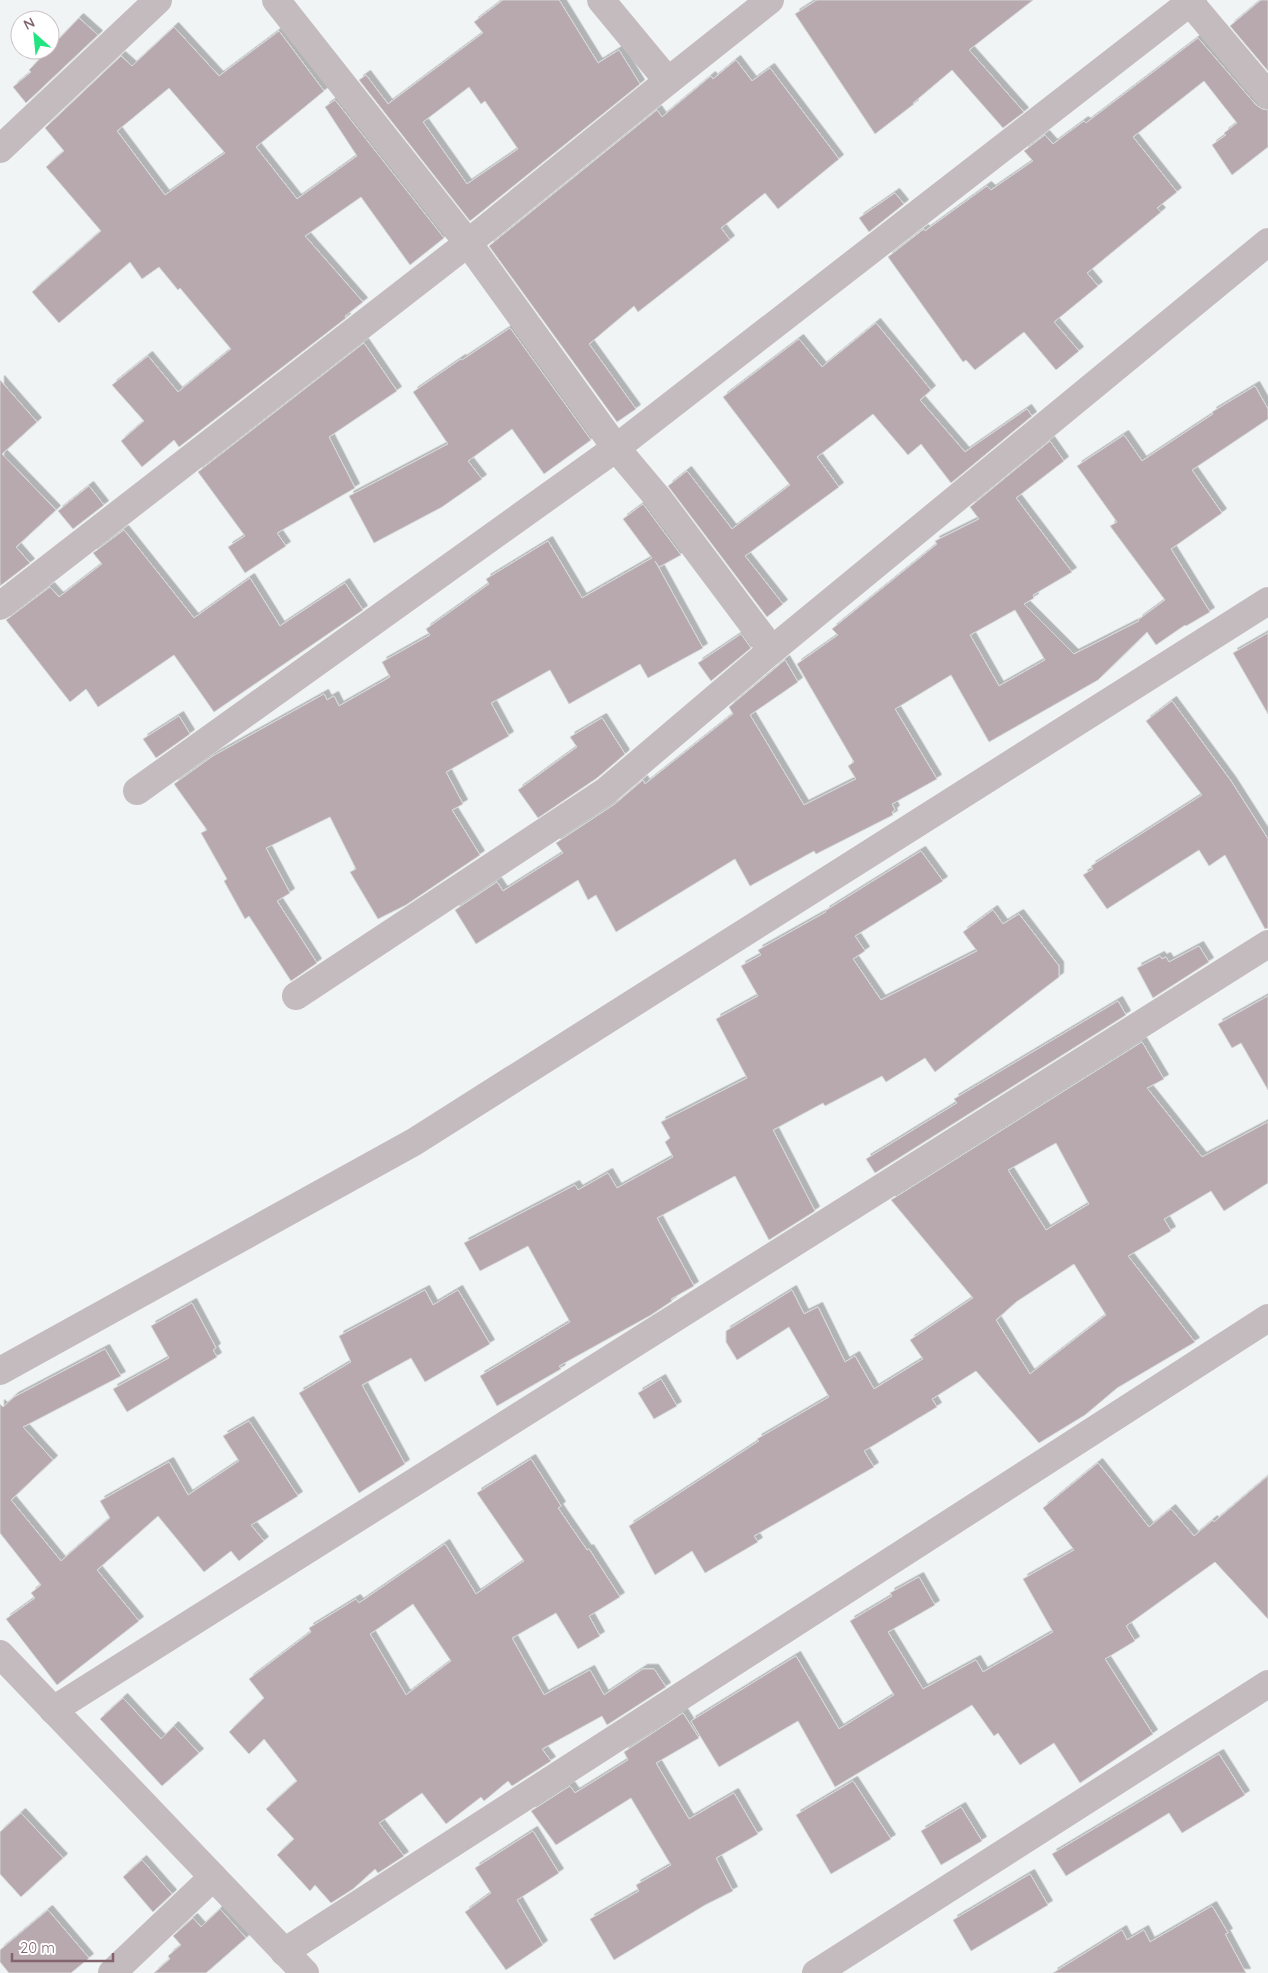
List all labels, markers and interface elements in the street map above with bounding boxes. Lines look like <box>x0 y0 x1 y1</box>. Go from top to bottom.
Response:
north arrow <box>10 10 60 60</box>
text: N <box>20 13 38 34</box>
scale bar <box>12 1930 114 1962</box>
text: 20 m <box>20 1938 55 1957</box>

